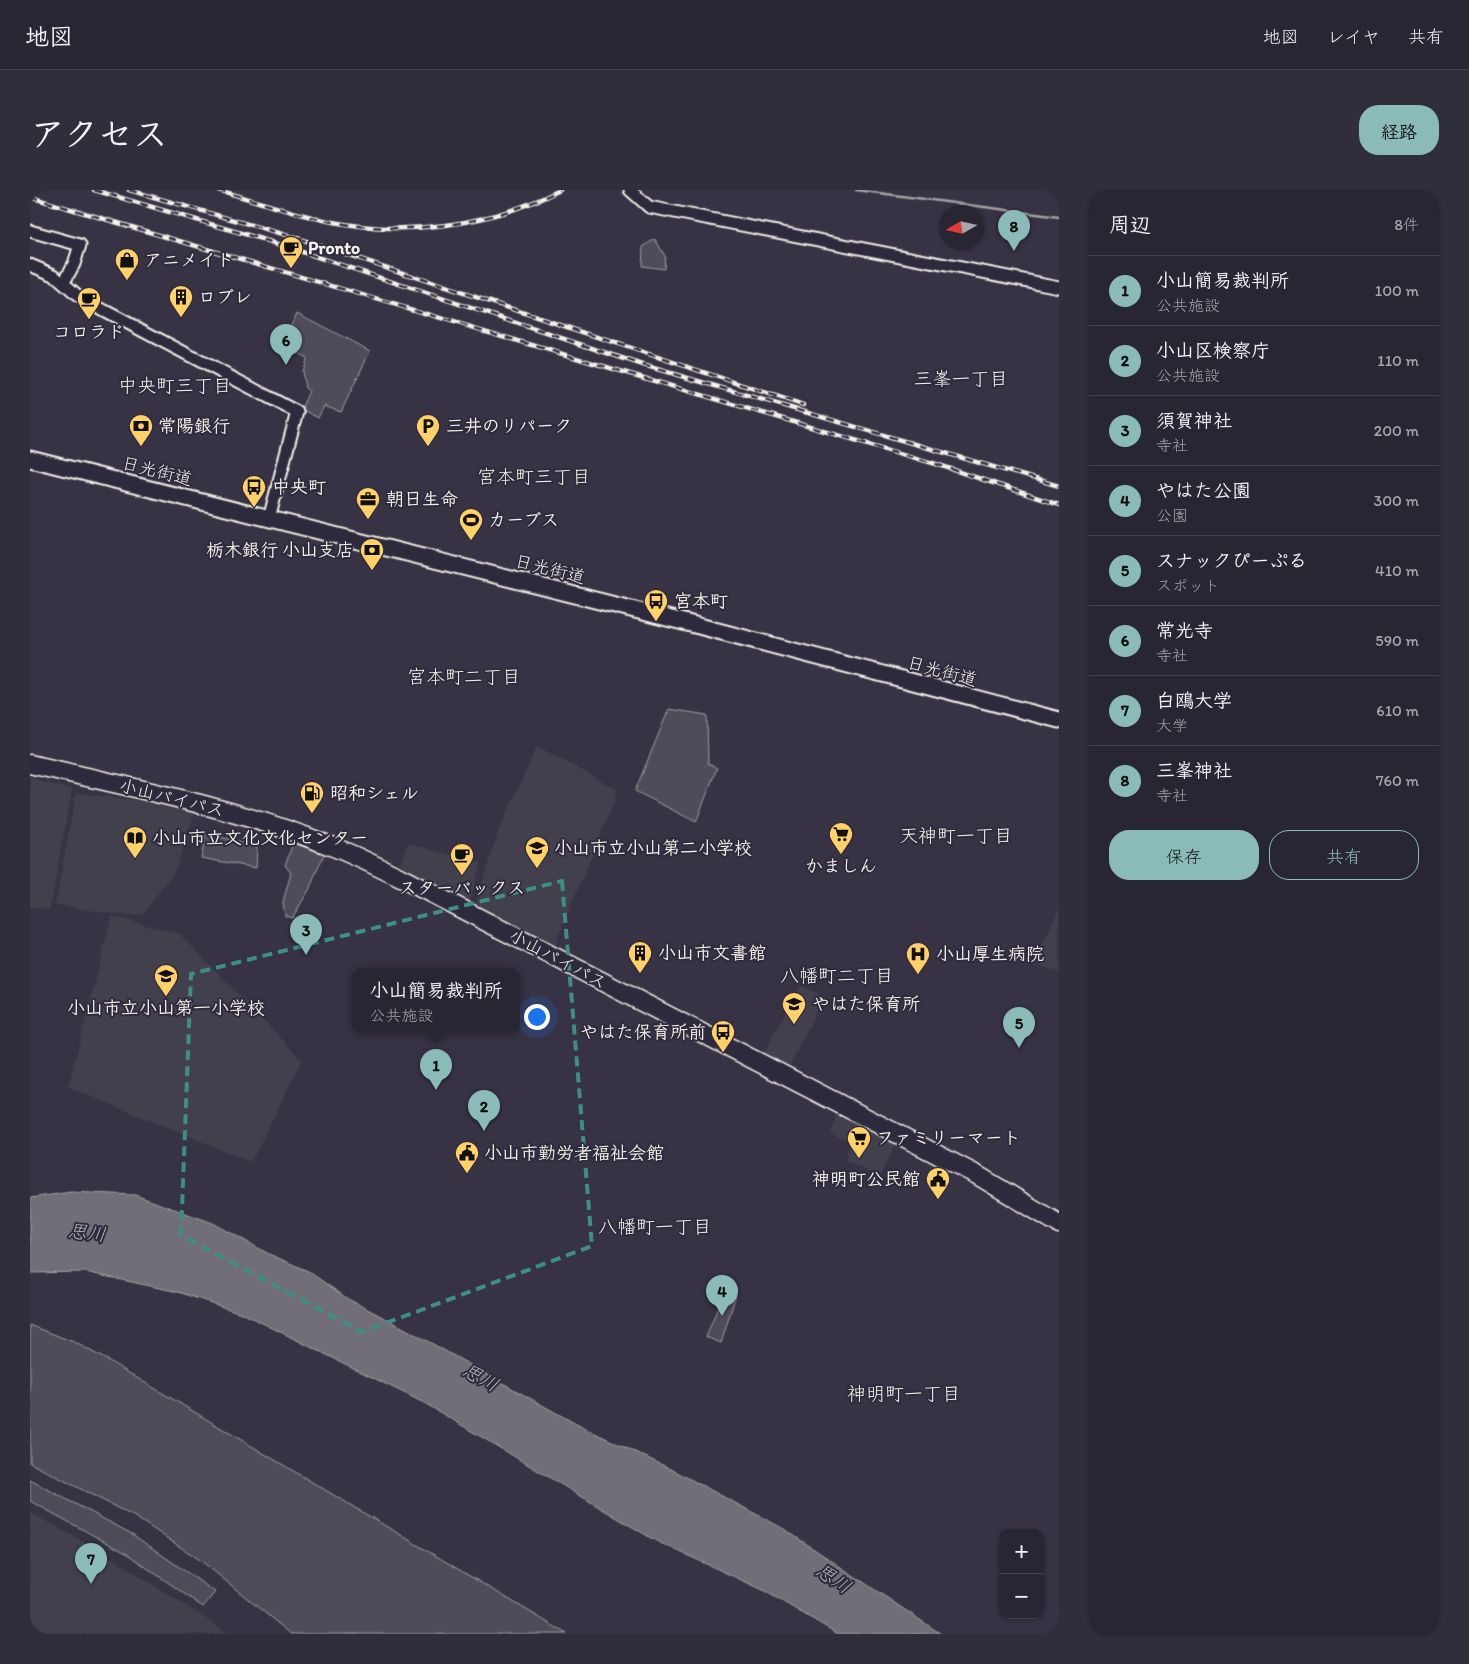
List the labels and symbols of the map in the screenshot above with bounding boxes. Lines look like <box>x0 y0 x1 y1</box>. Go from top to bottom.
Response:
north arrow <box>939 205 984 250</box>
pin: 8 <box>998 210 1030 251</box>
cafe icon: Pronto <box>278 235 304 269</box>
place label: Pronto <box>308 237 360 259</box>
shop icon: アニメイト <box>114 247 140 281</box>
place label: アニメイト <box>144 249 234 271</box>
building icon: ロブレ <box>168 284 194 318</box>
cafe icon: コロラド <box>76 286 102 320</box>
place label: ロブレ <box>198 286 252 308</box>
place label: コロラド <box>53 321 125 343</box>
pin: 6 <box>270 324 302 365</box>
district label: 三峯一丁目 <box>913 367 1009 390</box>
district label: 中央町三丁目 <box>118 374 232 397</box>
bank icon: 常陽銀行 <box>128 413 154 447</box>
parking icon: 三井のリパーク <box>415 413 441 447</box>
place label: 常陽銀行 <box>158 415 230 437</box>
place label: 三井のリパーク <box>446 415 572 437</box>
street label: 日光街道 <box>119 452 195 490</box>
district label: 宮本町三丁目 <box>477 465 591 488</box>
bus stop icon: 中央町 <box>241 474 267 508</box>
place label: 中央町 <box>272 476 326 498</box>
office icon: 朝日生命 <box>355 486 381 520</box>
place label: 朝日生命 <box>386 488 458 510</box>
sports icon: カーブス <box>458 507 484 541</box>
place label: カーブス <box>488 509 559 531</box>
bank icon: 栃木銀行 小山支店 <box>359 537 385 571</box>
place label: 栃木銀行 小山支店 <box>206 539 354 561</box>
street label: 日光街道 <box>512 550 588 588</box>
bus stop icon: 宮本町 <box>643 588 669 622</box>
place label: 宮本町 <box>674 590 728 612</box>
street label: 日光街道 <box>904 651 980 691</box>
district label: 宮本町二丁目 <box>407 665 521 688</box>
street label: 小山バイパス <box>117 774 227 822</box>
fuel station icon: 昭和シェル <box>299 780 325 814</box>
place label: 昭和シェル <box>330 782 419 804</box>
supermarket icon: かましん <box>828 821 854 855</box>
district label: 天神町一丁目 <box>899 824 1013 847</box>
library icon: 小山市立文化文化センター <box>122 825 148 859</box>
place label: 小山市立文化文化センター <box>152 827 368 849</box>
school or university icon: 小山市立小山第二小学校 <box>524 835 550 869</box>
place label: 小山市立小山第二小学校 <box>554 837 752 859</box>
cafe icon: スターバックス <box>449 842 475 876</box>
place label: かましん <box>805 855 877 877</box>
place label: スターバックス <box>399 877 525 899</box>
pin: 3 <box>290 914 322 955</box>
street label: 小山バイパス <box>505 924 611 994</box>
building icon: 小山市文書館 <box>627 940 653 974</box>
hospital icon: 小山厚生病院 <box>905 941 931 975</box>
place label: 小山市文書館 <box>658 942 766 964</box>
place label: 小山厚生病院 <box>936 943 1044 965</box>
school or university icon: 小山市立小山第一小学校 <box>153 963 179 997</box>
district label: 八幡町二丁目 <box>780 964 894 987</box>
school or university icon: やはた保育所 <box>781 991 807 1025</box>
place label: やはた保育所 <box>812 993 920 1015</box>
place label: 小山市立小山第一小学校 <box>67 997 265 1019</box>
your location <box>524 1004 550 1030</box>
pin: 5 <box>1003 1007 1035 1048</box>
bus stop icon: やはた保育所前 <box>710 1019 736 1053</box>
place label: やはた保育所前 <box>580 1021 706 1043</box>
pin: 1 <box>420 1049 452 1090</box>
pin: 2 <box>468 1090 500 1131</box>
supermarket icon: ファミリーマート <box>846 1125 872 1159</box>
place label: ファミリーマート <box>876 1127 1021 1149</box>
public building icon: 小山市勤労者福祉会館 <box>454 1140 480 1174</box>
place label: 小山市勤労者福祉会館 <box>484 1142 664 1164</box>
public building icon: 神明町公民館 <box>925 1166 951 1200</box>
place label: 神明町公民館 <box>812 1168 920 1190</box>
district label: 八幡町一丁目 <box>598 1215 712 1238</box>
water label: 思川 <box>67 1219 107 1246</box>
pin: 4 <box>706 1275 738 1316</box>
water label: 思川 <box>459 1358 503 1397</box>
district label: 神明町一丁目 <box>847 1382 961 1405</box>
pin: 7 <box>75 1543 107 1584</box>
water label: 思川 <box>812 1558 856 1599</box>

